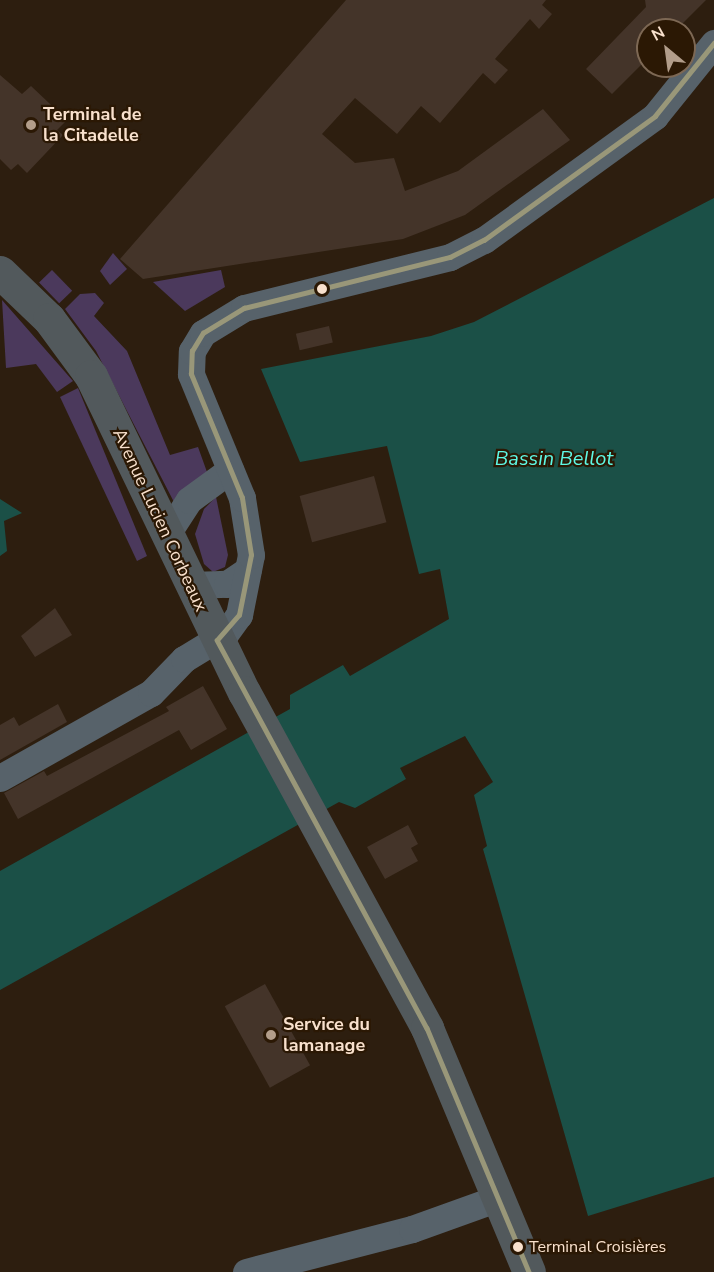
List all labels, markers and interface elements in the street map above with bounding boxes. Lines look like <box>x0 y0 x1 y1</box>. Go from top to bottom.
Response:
north arrow <box>636 18 696 78</box>
text: N <box>648 21 669 47</box>
place label: Terminal de la Citadelle <box>43 104 141 146</box>
marker: Terminal de la Citadelle <box>24 118 38 132</box>
unlabelled marker <box>316 283 328 295</box>
street label: Avenue Lucien Corbeaux <box>108 425 212 615</box>
water label: Bassin Bellot <box>495 446 613 470</box>
place label: Service du lamanage <box>283 1014 370 1056</box>
marker: Service du lamanage <box>264 1028 278 1042</box>
place label: Terminal Croisières <box>529 1237 666 1257</box>
marker: Terminal Croisières <box>512 1241 524 1253</box>

